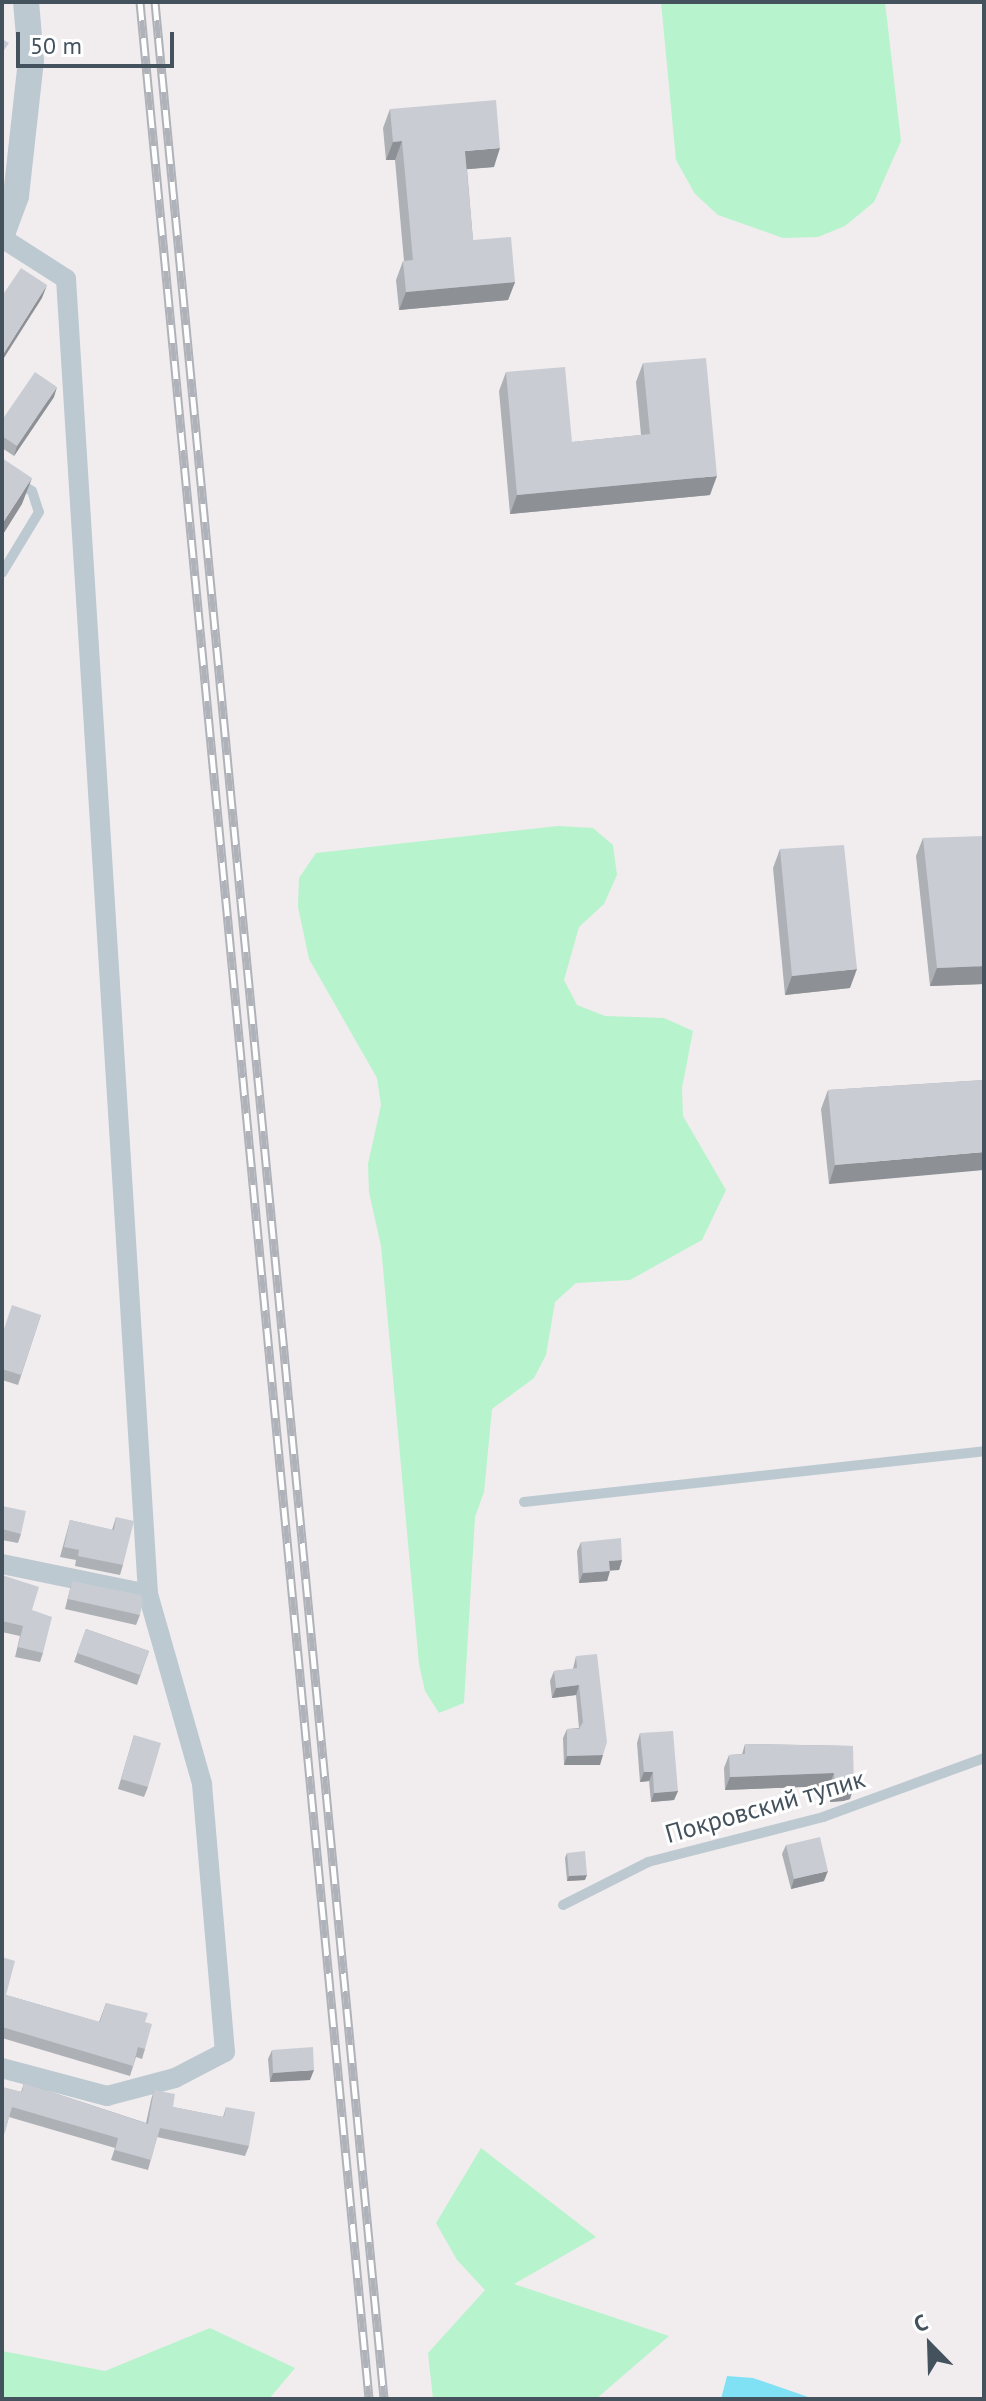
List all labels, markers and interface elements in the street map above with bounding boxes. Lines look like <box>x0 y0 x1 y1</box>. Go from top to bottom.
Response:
scale bar <box>20 16 178 66</box>
text: 50 m <box>30 30 82 61</box>
street label: Покровский тупик <box>661 1762 869 1850</box>
north arrow <box>890 2305 970 2385</box>
text: С <box>909 2308 932 2338</box>

